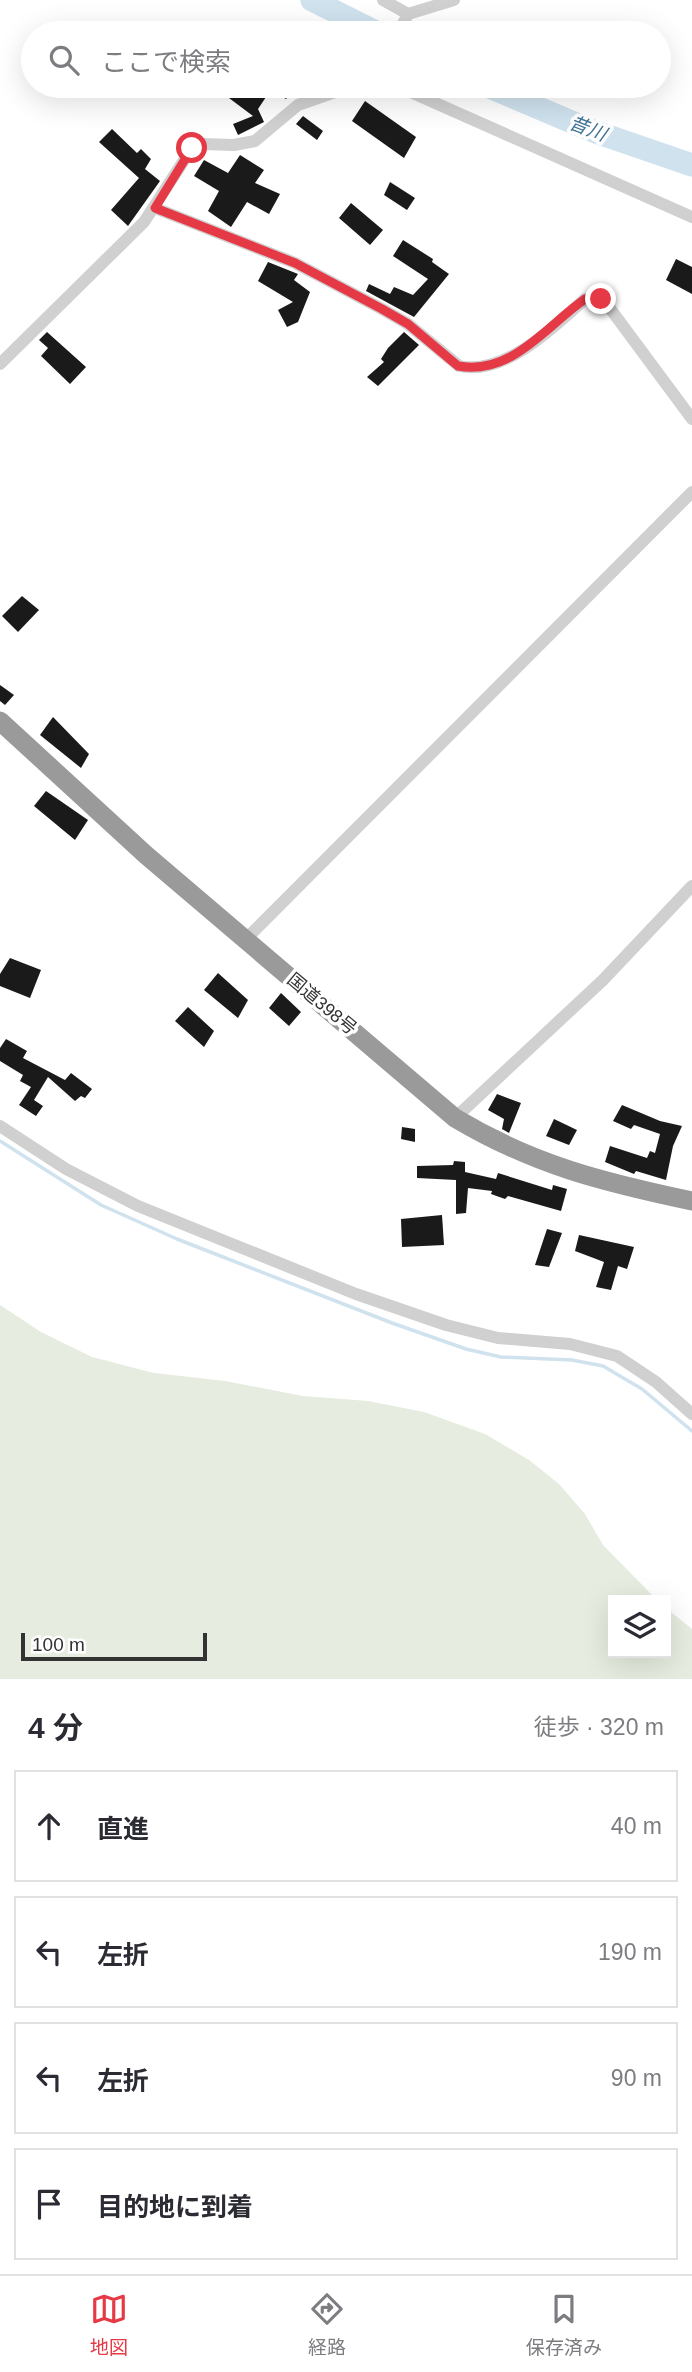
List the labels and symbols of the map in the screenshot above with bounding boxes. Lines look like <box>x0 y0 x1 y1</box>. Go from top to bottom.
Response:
water label: 昔川 <box>566 112 611 146</box>
route start <box>176 132 207 163</box>
route end <box>585 283 616 314</box>
street label: 国道398号 <box>283 969 361 1039</box>
scale bar <box>21 1630 206 1662</box>

